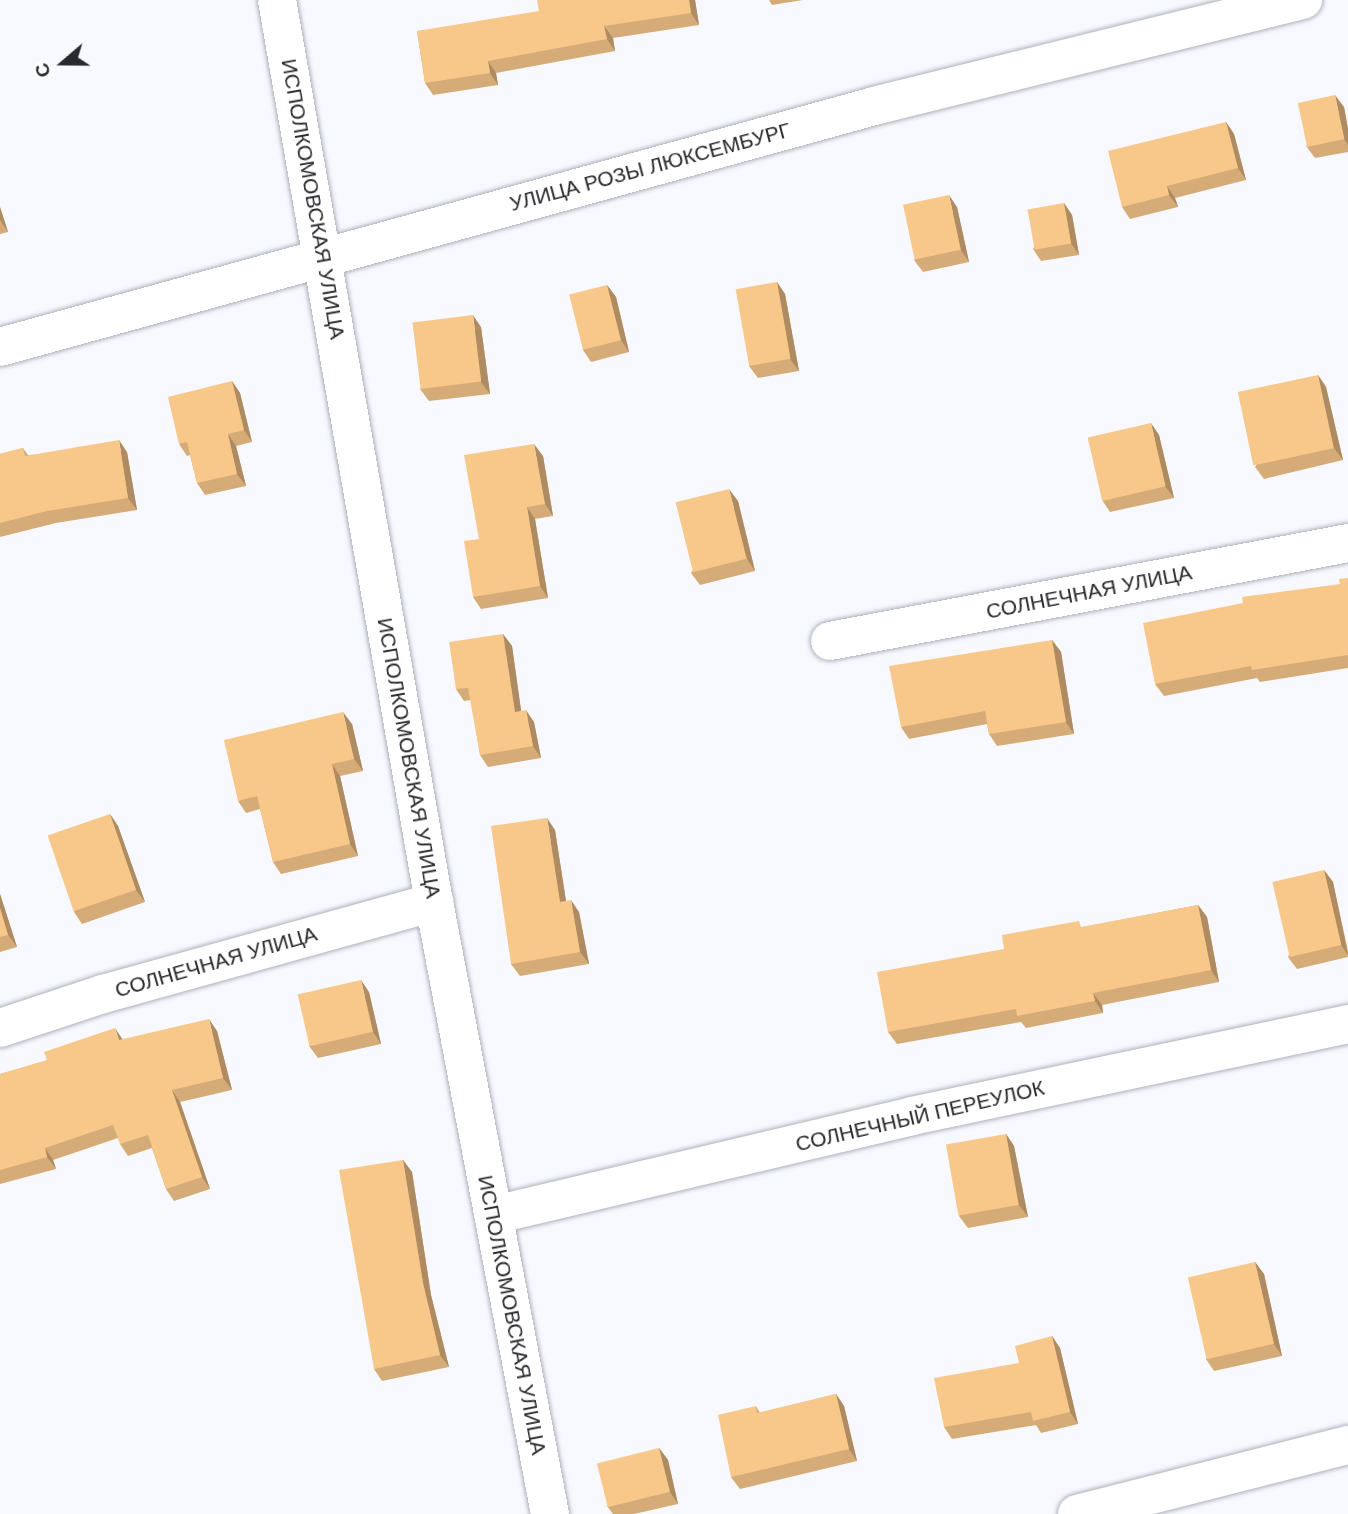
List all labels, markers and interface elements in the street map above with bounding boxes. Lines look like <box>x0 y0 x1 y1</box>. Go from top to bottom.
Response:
north arrow <box>28 28 98 98</box>
street label: ИСПОЛКОМОВСКАЯ УЛИЦА <box>276 57 350 341</box>
text: С <box>31 60 55 80</box>
street label: УЛИЦА РОЗЫ ЛЮКСЕМБУРГ <box>507 117 793 217</box>
street label: СОЛНЕЧНАЯ УЛИЦА <box>984 560 1194 624</box>
street label: ИСПОЛКОМОВСКАЯ УЛИЦА <box>372 616 446 900</box>
street label: СОЛНЕЧНАЯ УЛИЦА <box>112 921 320 1003</box>
street label: СОЛНЕЧНЫЙ ПЕРЕУЛОК <box>793 1075 1047 1157</box>
street label: ИСПОЛКОМОВСКАЯ УЛИЦА <box>473 1173 551 1457</box>

